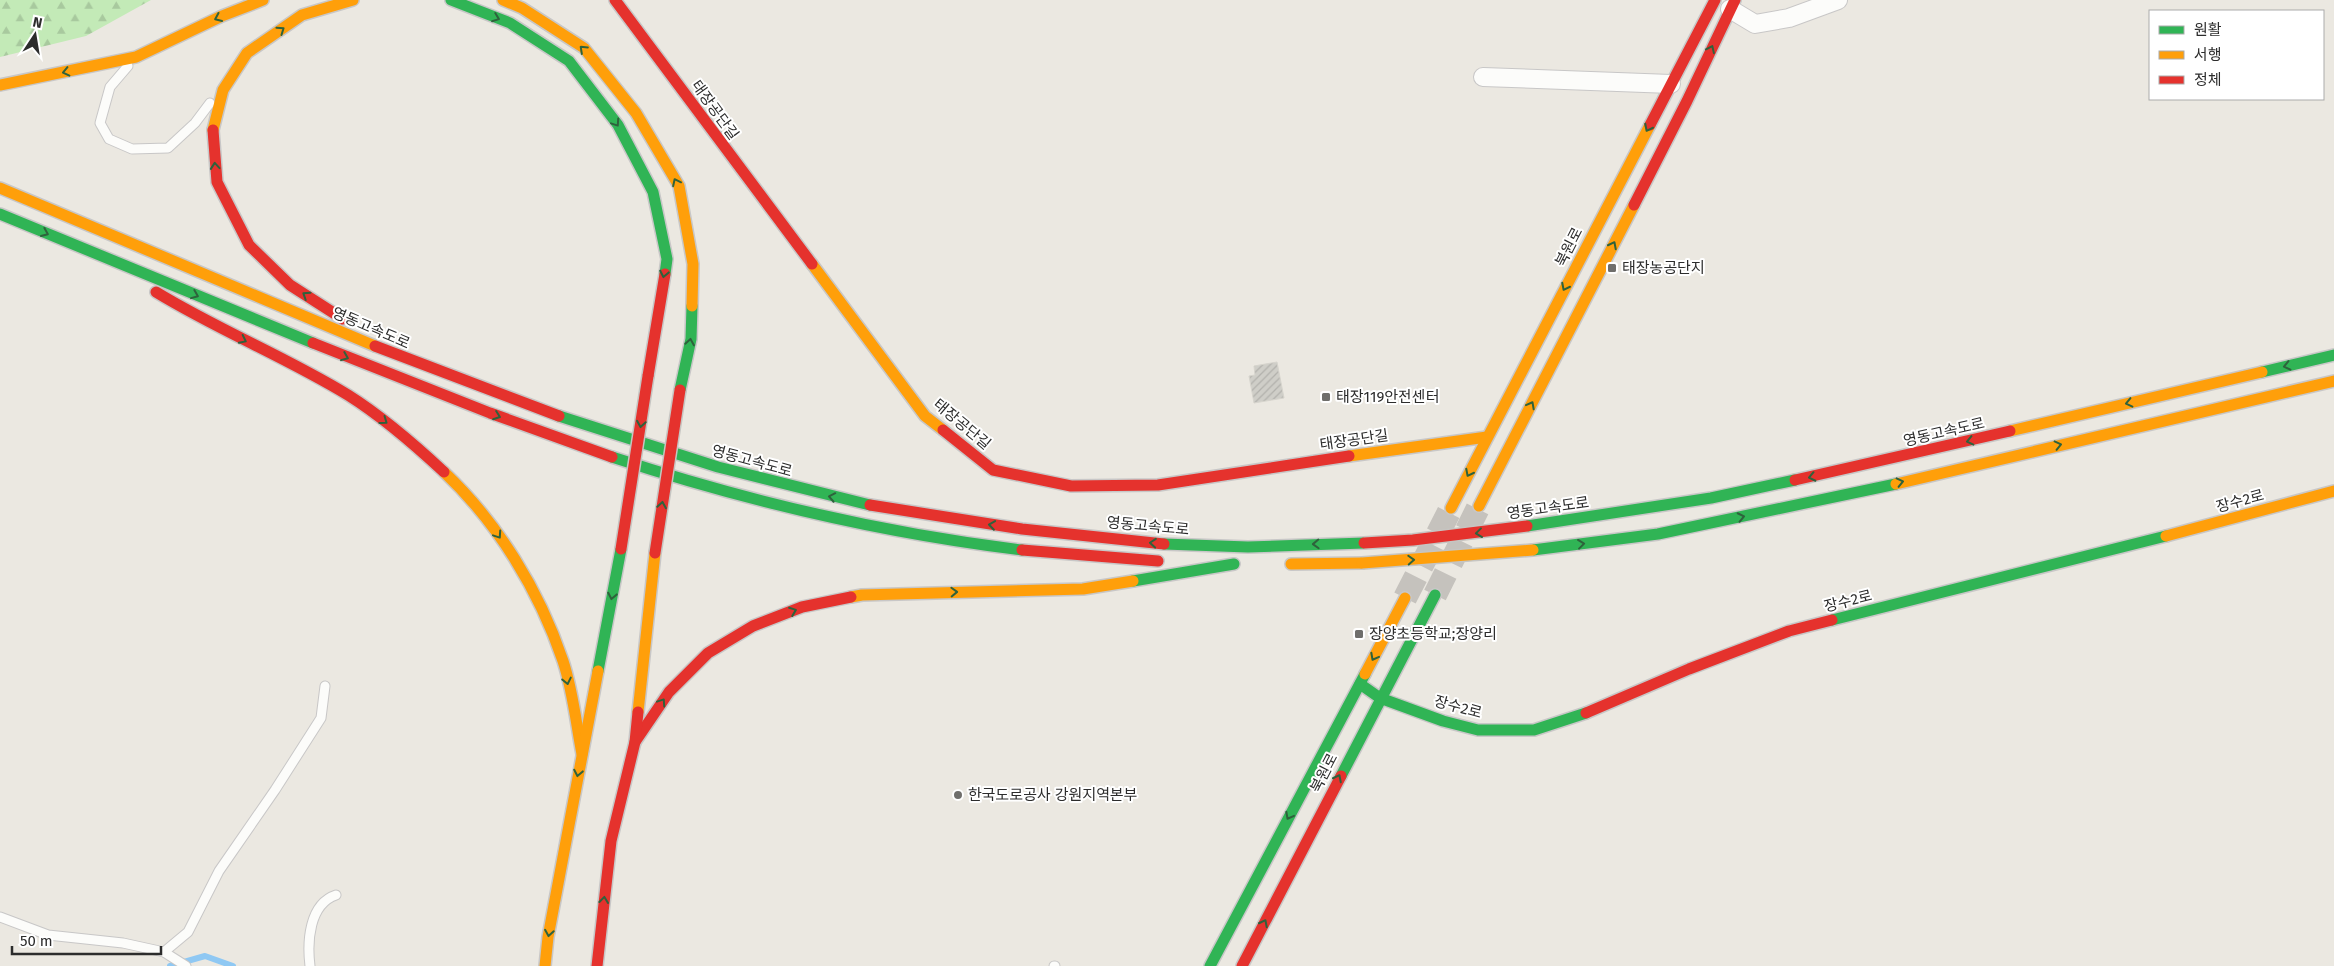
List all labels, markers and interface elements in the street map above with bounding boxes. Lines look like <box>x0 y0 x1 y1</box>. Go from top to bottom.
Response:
north arrow <box>10 10 60 60</box>
legend <box>2149 10 2324 100</box>
one-way arrow <box>491 11 500 22</box>
one-way arrow <box>214 12 223 22</box>
text: N <box>31 13 44 32</box>
text: 원활 <box>2194 21 2222 39</box>
one-way arrow <box>275 27 285 36</box>
one-way arrow <box>1705 45 1716 54</box>
one-way arrow <box>580 46 589 55</box>
text: 서행 <box>2194 46 2222 64</box>
one-way arrow <box>62 66 70 77</box>
text: 정체 <box>2194 71 2222 89</box>
street label: 태장공단길 <box>687 77 743 143</box>
one-way arrow <box>610 117 619 126</box>
one-way arrow <box>1644 122 1654 131</box>
one-way arrow <box>210 162 221 170</box>
one-way arrow <box>671 178 682 187</box>
street label: 북원로 <box>1552 224 1586 270</box>
one-way arrow <box>40 226 49 237</box>
one-way arrow <box>1607 241 1617 250</box>
place label: 태장농공단지 <box>1622 259 1705 277</box>
marker: 태장농공단지 <box>1606 262 1618 274</box>
one-way arrow <box>659 270 669 278</box>
one-way arrow <box>1561 282 1571 291</box>
one-way arrow <box>190 288 199 299</box>
one-way arrow <box>302 292 311 301</box>
street label: 영동고속도로 <box>329 304 413 352</box>
one-way arrow <box>238 334 247 344</box>
one-way arrow <box>684 338 695 346</box>
one-way arrow <box>340 350 349 361</box>
one-way arrow <box>2282 360 2291 371</box>
place label: 태장119안전센터 <box>1336 388 1439 406</box>
marker: 태장119안전센터 <box>1320 391 1332 403</box>
street label: 태장공단길 <box>930 395 994 453</box>
one-way arrow <box>2124 397 2133 408</box>
one-way arrow <box>1525 401 1535 410</box>
one-way arrow <box>492 410 500 420</box>
street label: 영동고속도로 <box>1902 414 1986 450</box>
one-way arrow <box>378 416 387 424</box>
one-way arrow <box>636 419 646 428</box>
street label: 태장공단길 <box>1319 426 1389 454</box>
one-way arrow <box>1966 435 1975 446</box>
one-way arrow <box>2053 440 2062 451</box>
street label: 영동고속도로 <box>710 442 794 480</box>
one-way arrow <box>1465 468 1475 477</box>
one-way arrow <box>1808 471 1816 482</box>
one-way arrow <box>1895 477 1904 488</box>
street label: 장수2로 <box>2214 486 2266 516</box>
one-way arrow <box>827 492 836 503</box>
street label: 영동고속도로 <box>1506 493 1590 523</box>
one-way arrow <box>657 501 667 510</box>
one-way arrow <box>1737 512 1745 523</box>
street label: 영동고속도로 <box>1106 513 1190 539</box>
one-way arrow <box>988 520 996 530</box>
one-way arrow <box>1475 527 1483 537</box>
one-way arrow <box>492 530 501 539</box>
one-way arrow <box>1149 538 1157 549</box>
one-way arrow <box>1311 539 1319 550</box>
one-way arrow <box>1577 539 1585 550</box>
one-way arrow <box>1407 554 1415 565</box>
street label: 장수2로 <box>1822 586 1874 616</box>
one-way arrow <box>950 587 958 597</box>
one-way arrow <box>607 592 618 601</box>
one-way arrow <box>788 606 797 617</box>
place label: 장양초등학교;장양리 <box>1369 625 1497 643</box>
marker: 장양초등학교;장양리 <box>1353 628 1365 640</box>
one-way arrow <box>1370 652 1380 661</box>
one-way arrow <box>561 677 572 686</box>
street label: 장수2로 <box>1432 692 1484 722</box>
one-way arrow <box>656 698 665 707</box>
street label: 북원로 <box>1307 750 1341 796</box>
one-way arrow <box>574 769 584 778</box>
one-way arrow <box>1332 774 1342 783</box>
place label: 한국도로공사 강원지역본부 <box>968 786 1138 804</box>
marker: 한국도로공사 강원지역본부 <box>952 789 964 801</box>
one-way arrow <box>1285 811 1295 820</box>
one-way arrow <box>598 896 609 904</box>
one-way arrow <box>1258 919 1268 928</box>
scale bar <box>12 924 161 956</box>
one-way arrow <box>544 929 554 937</box>
text: 50 m <box>20 932 53 950</box>

